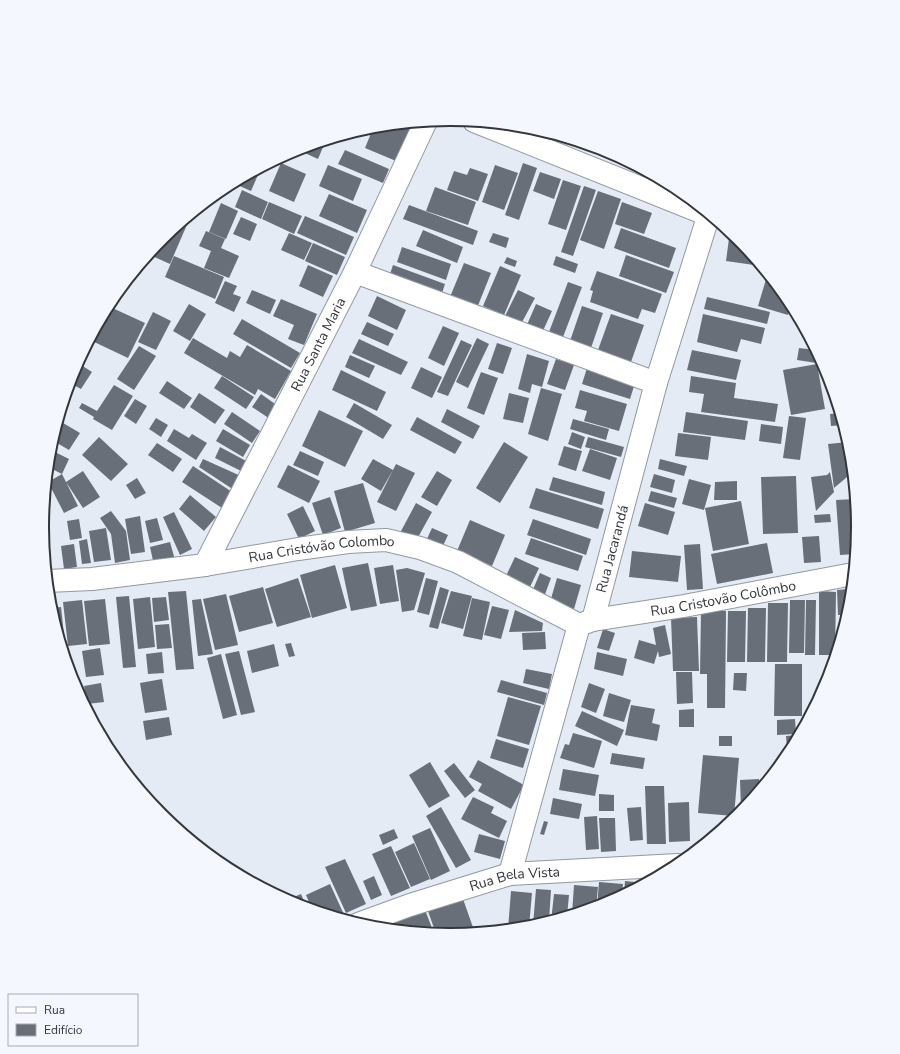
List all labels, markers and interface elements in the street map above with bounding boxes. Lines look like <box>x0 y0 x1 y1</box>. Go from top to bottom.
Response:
street label: Rua Santa Maria <box>286 294 350 395</box>
street label: Rua Jacarandá <box>591 503 633 595</box>
street label: Rua Cristóvão Colombo <box>247 530 397 567</box>
street label: Rua Cristovão Colômbo <box>649 575 798 621</box>
street label: Rua Bela Vista <box>467 862 561 896</box>
legend <box>8 994 138 1046</box>
text: Rua <box>44 1002 65 1018</box>
text: Edifício <box>44 1022 83 1038</box>

